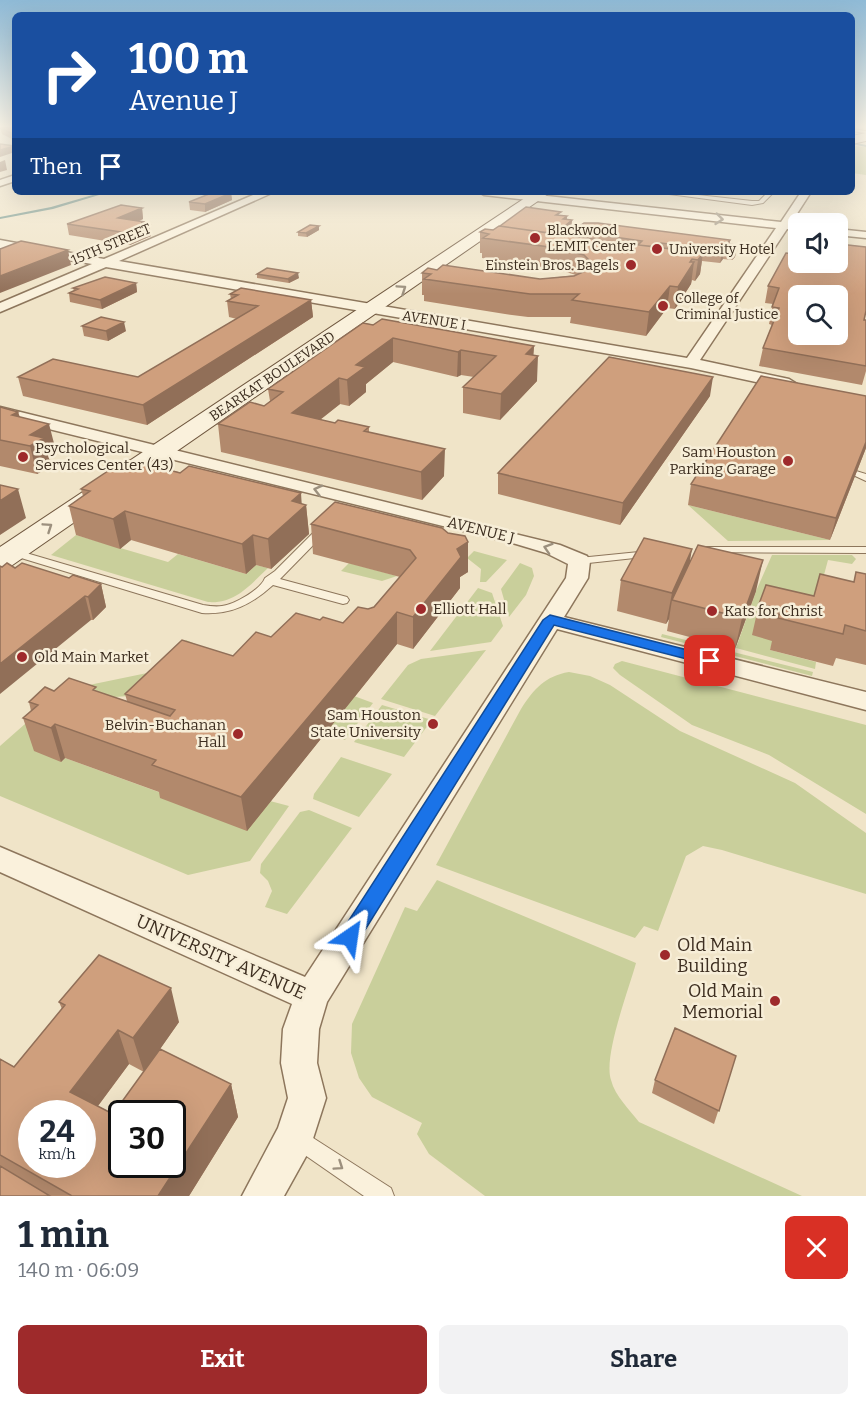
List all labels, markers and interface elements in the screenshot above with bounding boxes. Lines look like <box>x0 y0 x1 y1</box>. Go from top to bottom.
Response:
text: 100 m <box>129 34 248 84</box>
icon: right <box>30 36 108 114</box>
text: Avenue J <box>129 85 238 117</box>
icon: arrive <box>94 150 127 183</box>
text: Then <box>30 153 82 180</box>
one-way arrow <box>714 212 724 224</box>
map controls <box>788 213 848 345</box>
button: sound <box>788 213 848 273</box>
street label: 15TH STREET <box>69 220 154 269</box>
place label: Blackwood LEMIT Center <box>547 222 635 255</box>
marker: Blackwood LEMIT Center <box>528 231 542 245</box>
place label: University Hotel <box>669 241 775 258</box>
marker: University Hotel <box>650 242 664 256</box>
place label: Einstein Bros. Bagels <box>485 257 619 274</box>
marker: Einstein Bros. Bagels <box>624 258 638 272</box>
one-way arrow <box>395 285 406 296</box>
button: search <box>788 285 848 345</box>
place label: College of Criminal Justice <box>675 290 778 323</box>
marker: College of Criminal Justice <box>656 299 670 313</box>
street label: AVENUE I <box>401 307 467 334</box>
street label: BEARKAT BOULEVARD <box>206 328 338 425</box>
place label: Psychological Services Center (43) <box>35 439 173 474</box>
place label: Sam Houston Parking Garage <box>669 443 776 478</box>
marker: Psychological Services Center (43) <box>16 450 30 464</box>
marker: Sam Houston Parking Garage <box>781 454 795 468</box>
one-way arrow <box>313 485 323 498</box>
street label: AVENUE J <box>445 513 517 547</box>
one-way arrow <box>42 523 53 534</box>
one-way arrow <box>543 543 554 555</box>
place label: Elliott Hall <box>433 600 506 618</box>
marker: Elliott Hall <box>414 602 428 616</box>
place label: Kats for Christ <box>724 602 824 620</box>
marker: Kats for Christ <box>705 604 719 618</box>
pin <box>684 635 735 686</box>
icon: arrive <box>693 644 726 677</box>
place label: Old Main Market <box>34 648 149 666</box>
marker: Old Main Market <box>15 650 29 664</box>
place label: Sam Houston State University <box>310 706 421 741</box>
place label: Belvin-Buchanan Hall <box>105 716 227 751</box>
marker: Sam Houston State University <box>426 717 440 731</box>
marker: Belvin-Buchanan Hall <box>231 727 245 741</box>
position arrow <box>318 905 382 969</box>
street label: UNIVERSITY AVENUE <box>133 910 309 1004</box>
place label: Old Main Building <box>677 934 753 977</box>
marker: Old Main Building <box>658 948 672 962</box>
place label: Old Main Memorial <box>682 980 764 1023</box>
marker: Old Main Memorial <box>768 994 782 1008</box>
speed limit sign: 30 <box>108 1100 186 1178</box>
text: 24 <box>39 1114 75 1150</box>
text: km/h <box>38 1145 76 1163</box>
one-way arrow <box>332 1159 343 1170</box>
text: 1 min <box>18 1213 109 1257</box>
button: close <box>785 1216 848 1279</box>
text: 140 m · 06:09 <box>18 1258 139 1282</box>
button: Exit <box>18 1325 427 1394</box>
button: Share <box>439 1325 848 1394</box>

